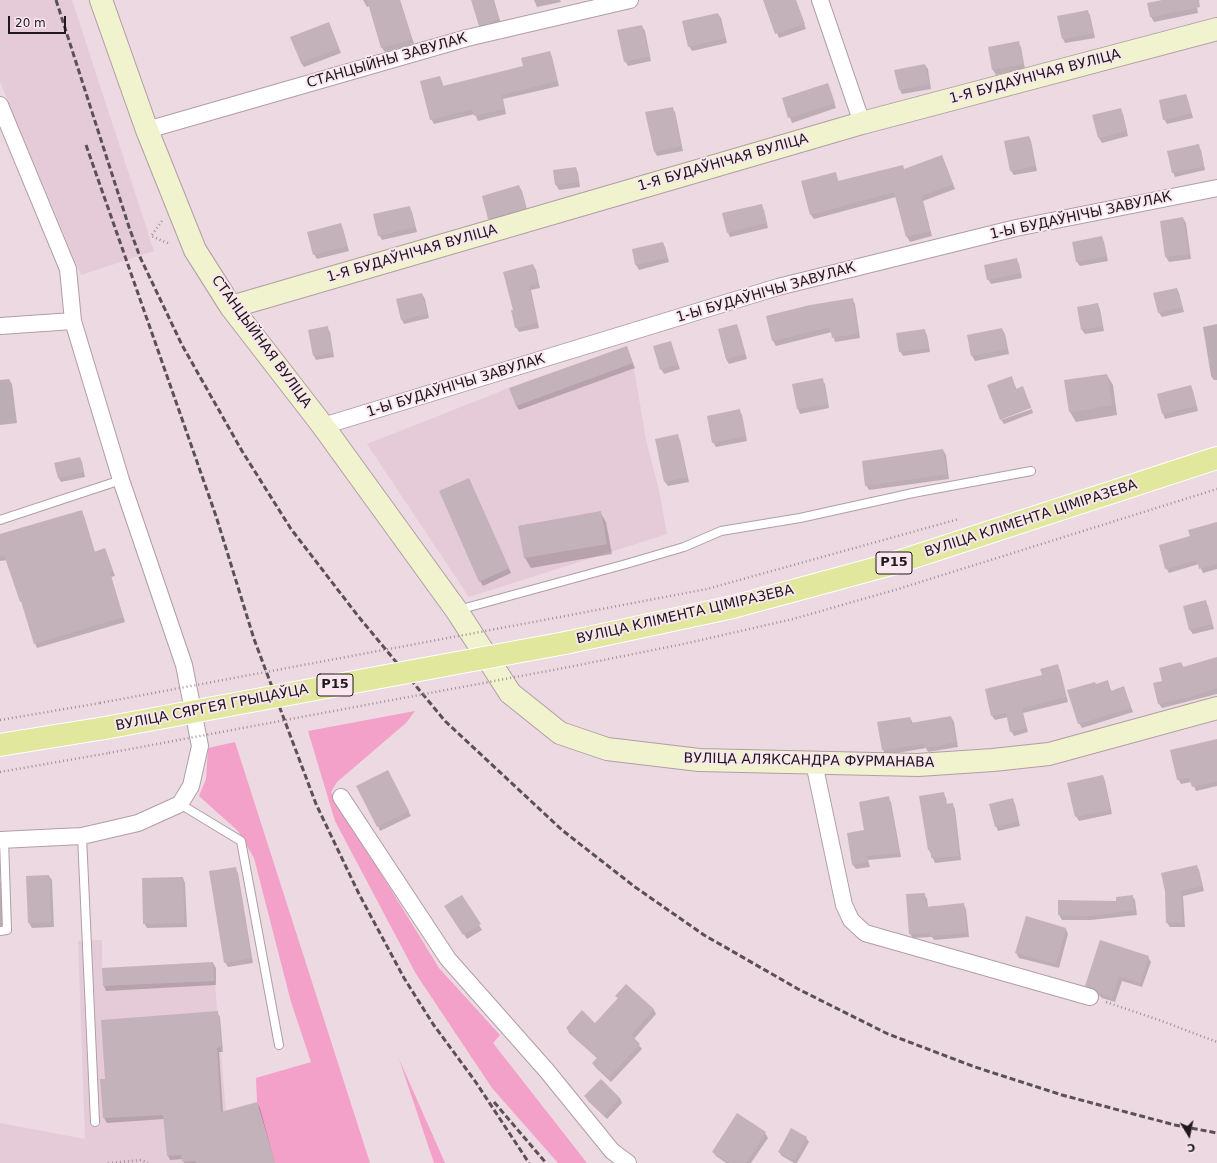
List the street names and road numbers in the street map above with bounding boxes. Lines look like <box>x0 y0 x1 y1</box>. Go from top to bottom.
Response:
street label: СТАНЦЫЙНЫ ЗАВУЛАК <box>305 30 469 92</box>
street label: 1-Я БУДАЎНІЧАЯ ВУЛІЦА <box>948 46 1122 108</box>
street label: 1-Я БУДАЎНІЧАЯ ВУЛІЦА <box>636 131 810 195</box>
street label: 1-Ы БУДАЎНІЧЫ ЗАВУЛАК <box>988 188 1174 244</box>
street label: 1-Я БУДАЎНІЧАЯ ВУЛІЦА <box>325 222 499 286</box>
street label: 1-Ы БУДАЎНІЧЫ ЗАВУЛАК <box>674 259 858 327</box>
street label: СТАНЦЫЙНАЯ ВУЛІЦА <box>207 272 315 412</box>
street label: 1-Ы БУДАЎНІЧЫ ЗАВУЛАК <box>365 351 547 421</box>
street label: ВУЛІЦА КЛІМЕНТА ЦІМІРАЗЕВА <box>923 477 1139 561</box>
road number: Р15 <box>876 552 912 574</box>
street label: ВУЛІЦА КЛІМЕНТА ЦІМІРАЗЕВА <box>575 582 795 648</box>
road number: Р15 <box>317 674 353 696</box>
street label: ВУЛІЦА СЯРГЕЯ ГРЫЦАЎЦА <box>114 681 310 735</box>
street label: ВУЛІЦА АЛЯКСАНДРА ФУРМАНАВА <box>684 750 934 772</box>

